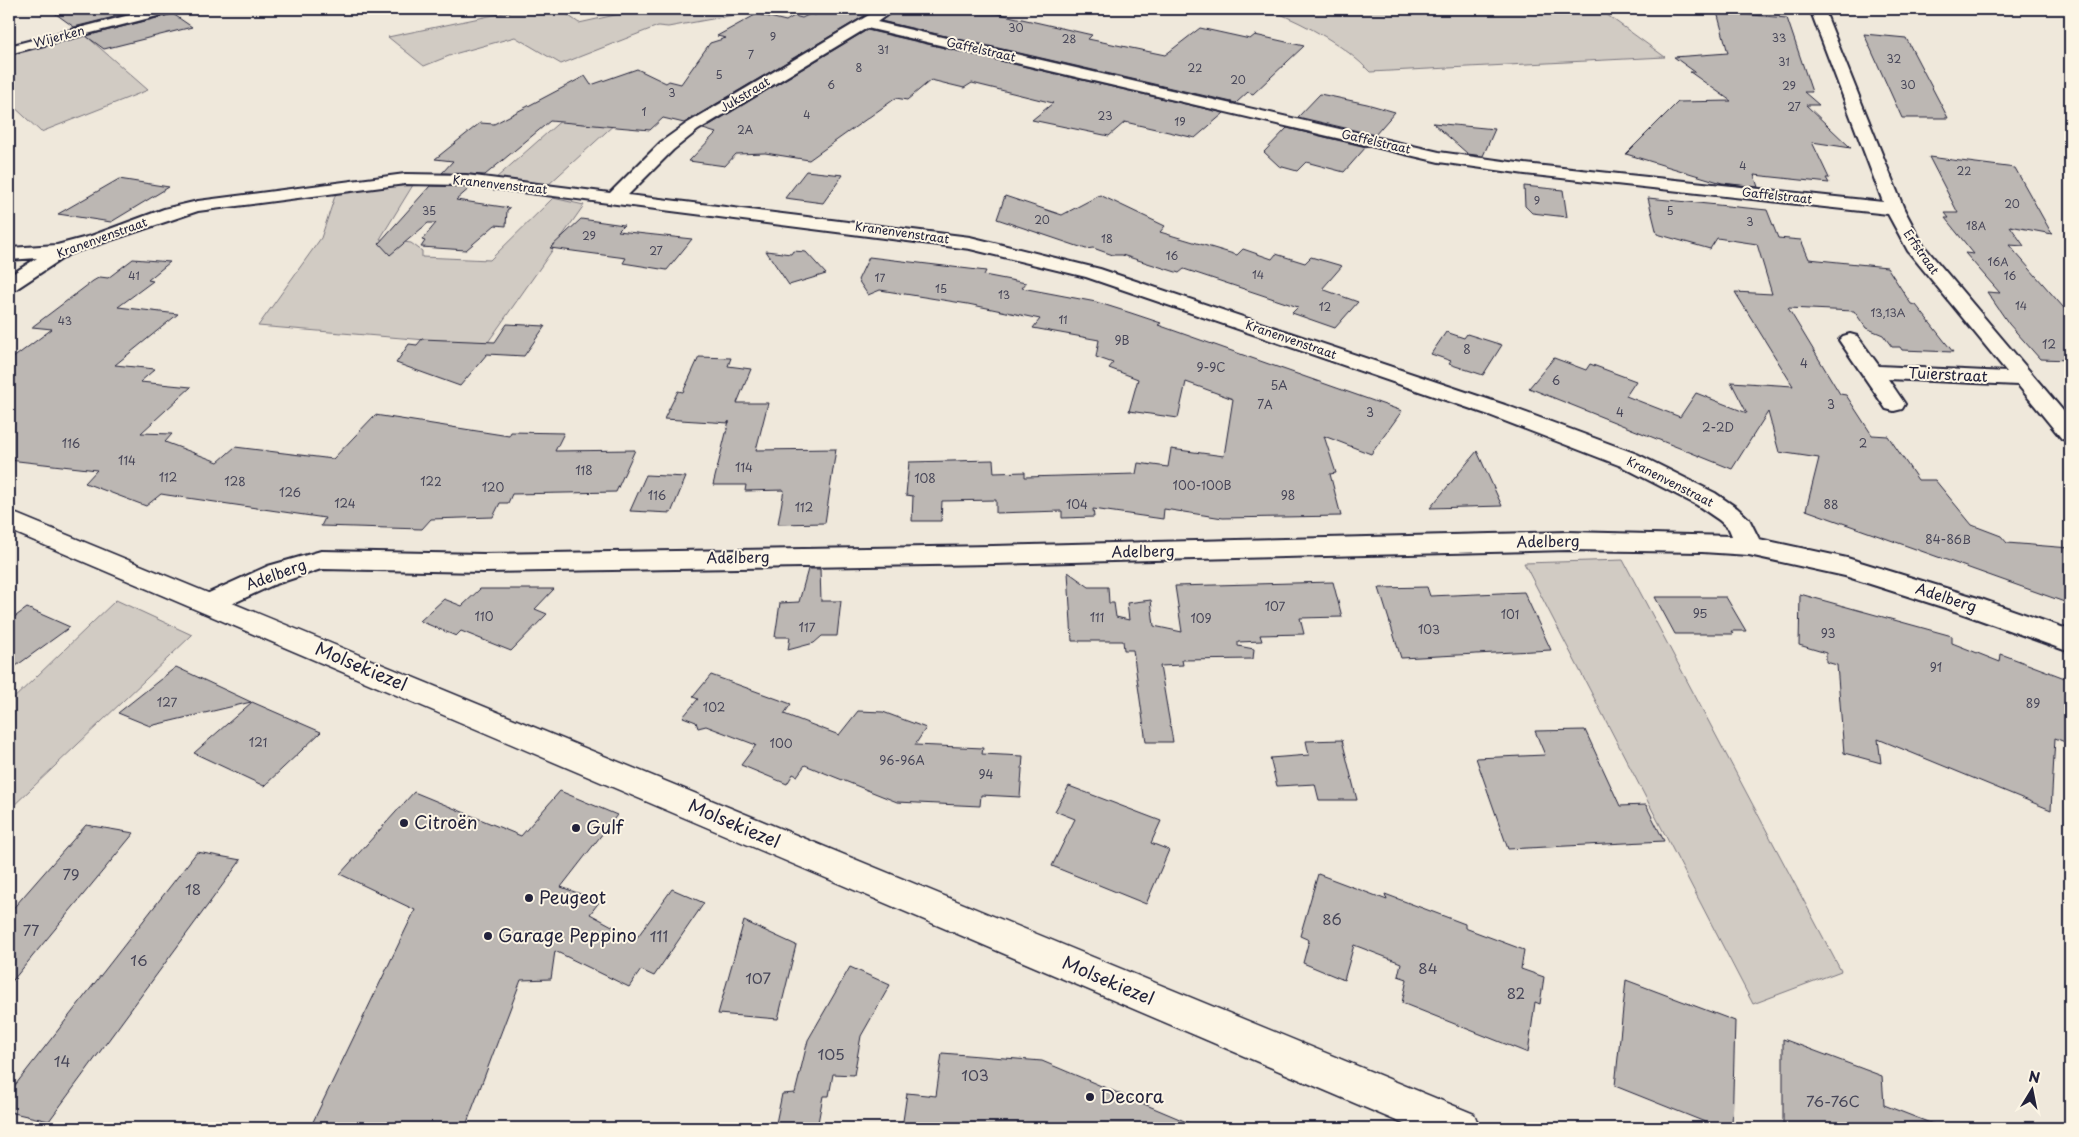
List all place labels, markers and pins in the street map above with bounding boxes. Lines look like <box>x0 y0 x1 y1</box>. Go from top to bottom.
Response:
place label: Citroën <box>414 808 478 835</box>
place label: Gulf <box>586 813 625 840</box>
marker: Citroën <box>398 817 410 829</box>
marker: Gulf <box>570 822 582 834</box>
place label: Peugeot <box>539 883 606 910</box>
marker: Peugeot <box>523 892 535 904</box>
place label: Garage Peppino <box>498 921 637 948</box>
marker: Garage Peppino <box>482 930 494 942</box>
place label: Decora <box>1100 1082 1164 1109</box>
marker: Decora <box>1084 1091 1096 1103</box>

